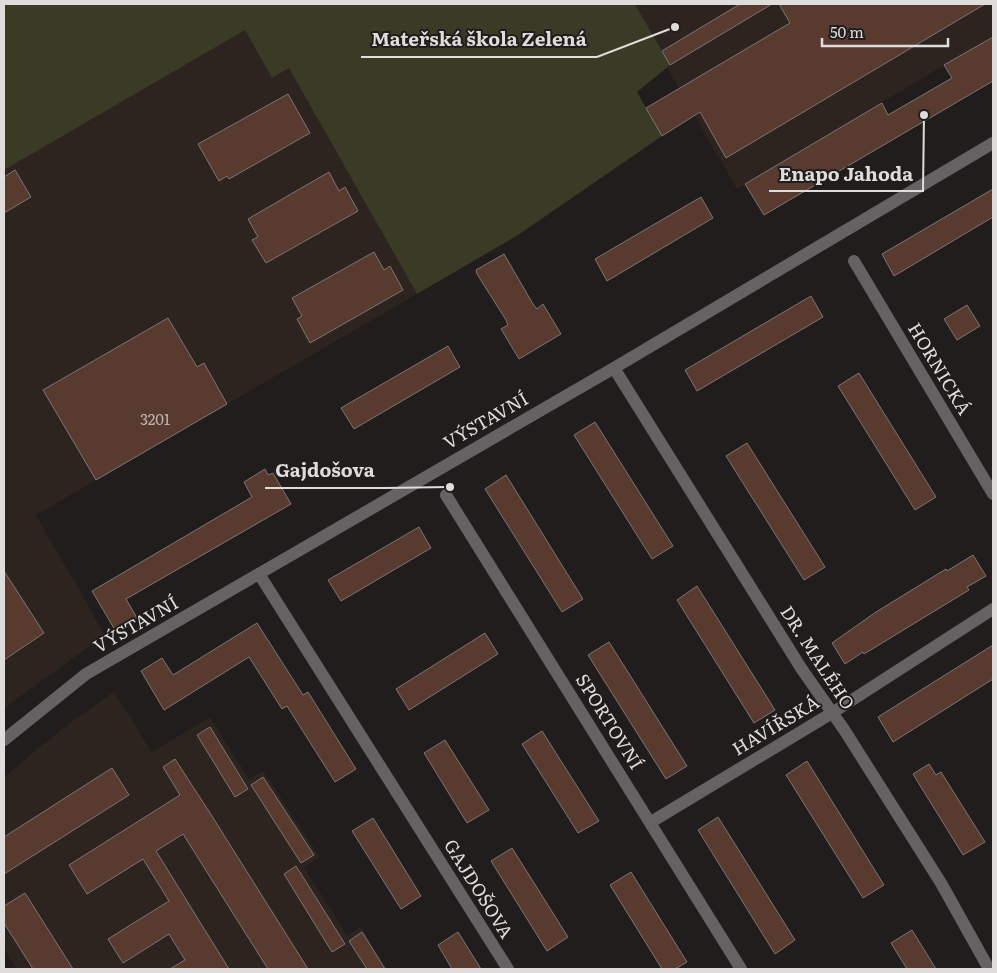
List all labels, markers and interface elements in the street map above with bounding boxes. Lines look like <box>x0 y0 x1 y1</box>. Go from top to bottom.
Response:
scale bar <box>822 15 948 47</box>
text: 50 m <box>830 20 864 43</box>
callout: Mateřská škola Zelená <box>361 23 597 57</box>
text: Mateřská škola Zelená <box>371 24 587 52</box>
callout: Enapo Jahoda <box>769 157 923 191</box>
text: Enapo Jahoda <box>779 159 913 187</box>
street label: HORNICKÁ <box>902 317 979 420</box>
street label: VÝSTAVNÍ <box>438 384 533 455</box>
house number: 3201 <box>140 407 170 430</box>
callout: Gajdošova <box>265 454 385 488</box>
text: Gajdošova <box>275 455 375 483</box>
street label: VÝSTAVNÍ <box>88 588 183 659</box>
street label: DR. MALÉHO <box>774 600 862 715</box>
street label: SPORTOVNÍ <box>570 668 651 775</box>
street label: HAVÍŘSKÁ <box>727 688 824 761</box>
street label: GAJDOŠOVA <box>438 833 521 943</box>

